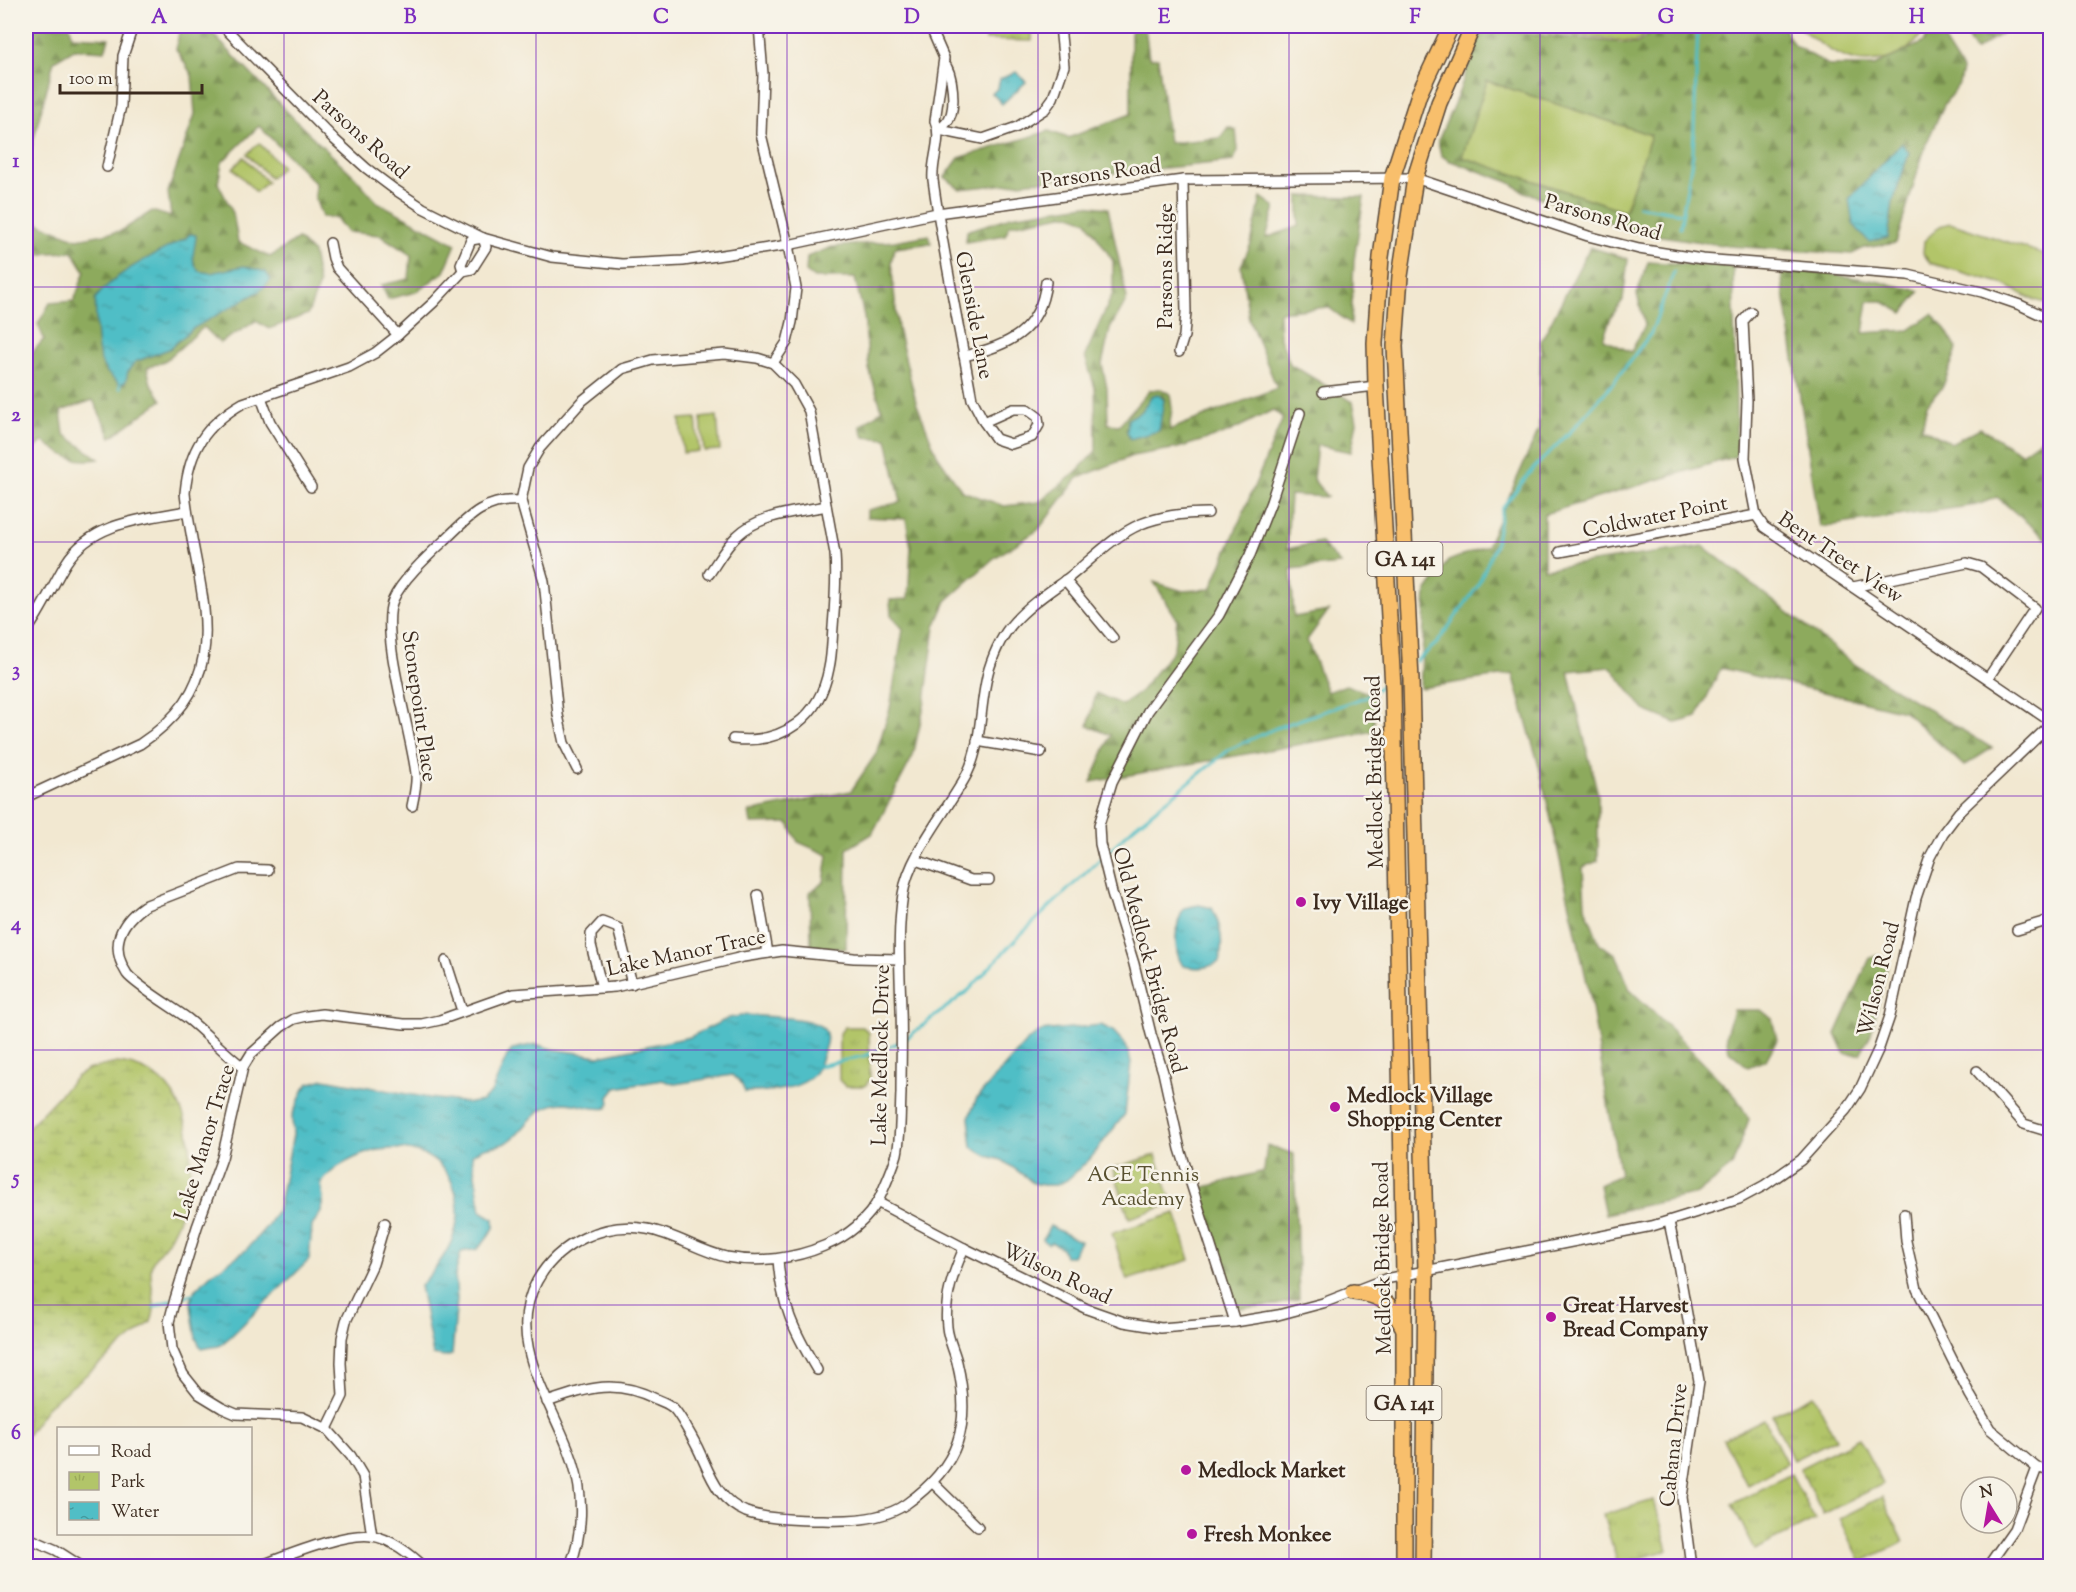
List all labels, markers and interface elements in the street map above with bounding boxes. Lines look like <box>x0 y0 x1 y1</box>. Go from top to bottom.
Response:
text: A <box>151 4 168 33</box>
text: B <box>404 4 417 33</box>
text: C <box>653 4 669 33</box>
text: D <box>904 4 920 33</box>
text: E <box>1158 4 1171 33</box>
text: F <box>1409 4 1421 33</box>
text: G <box>1658 4 1675 33</box>
text: H <box>1909 4 1925 33</box>
scale bar <box>60 57 202 95</box>
text: 100 m <box>69 67 113 93</box>
street label: Parsons Road <box>305 84 415 187</box>
text: 1 <box>13 148 20 177</box>
street label: Parsons Road <box>1039 152 1163 198</box>
street label: Parsons Road <box>1540 188 1665 250</box>
street label: Parsons Ridge <box>1152 203 1182 329</box>
street label: Glenside Lane <box>946 249 1000 382</box>
text: 2 <box>11 402 21 431</box>
street label: Coldwater Point <box>1580 489 1731 547</box>
street label: Bent Treet View <box>1771 506 1909 612</box>
road number: GA 141 <box>1368 542 1442 576</box>
street label: Stonepoint Place <box>393 629 443 784</box>
text: 3 <box>12 657 20 686</box>
street label: Medlock Bridge Road <box>1359 675 1393 869</box>
street label: Old Medlock Bridge Road <box>1103 844 1193 1077</box>
place label: Ivy Village <box>1313 889 1409 919</box>
marker: Ivy Village <box>1294 895 1308 909</box>
text: 4 <box>10 911 21 940</box>
street label: Wilson Road <box>1851 919 1909 1040</box>
street label: Lake Manor Trace <box>604 922 769 985</box>
street label: Lake Medlock Drive <box>865 964 899 1146</box>
street label: Lake Manor Trace <box>168 1061 244 1224</box>
place label: Medlock Village Shopping Center <box>1347 1082 1502 1136</box>
marker: Medlock Village Shopping Center <box>1328 1100 1342 1114</box>
park label: ACE Tennis Academy <box>1087 1161 1199 1215</box>
street label: Medlock Bridge Road <box>1367 1161 1401 1355</box>
text: 5 <box>11 1165 20 1194</box>
street label: Wilson Road <box>996 1236 1116 1313</box>
place label: Great Harvest Bread Company <box>1563 1292 1709 1346</box>
marker: Great Harvest Bread Company <box>1544 1310 1558 1324</box>
street label: Cabana Drive <box>1654 1382 1696 1509</box>
road number: GA 141 <box>1366 1386 1442 1420</box>
text: 6 <box>11 1420 21 1449</box>
legend <box>57 1427 252 1535</box>
text: Road <box>111 1440 151 1466</box>
place label: Medlock Market <box>1198 1457 1346 1487</box>
marker: Medlock Market <box>1179 1463 1193 1477</box>
text: Park <box>111 1470 146 1496</box>
north arrow <box>1959 1475 2019 1535</box>
text: N <box>1978 1480 1995 1505</box>
text: Water <box>111 1500 160 1526</box>
place label: Fresh Monkee <box>1204 1521 1332 1551</box>
marker: Fresh Monkee <box>1185 1527 1199 1541</box>

